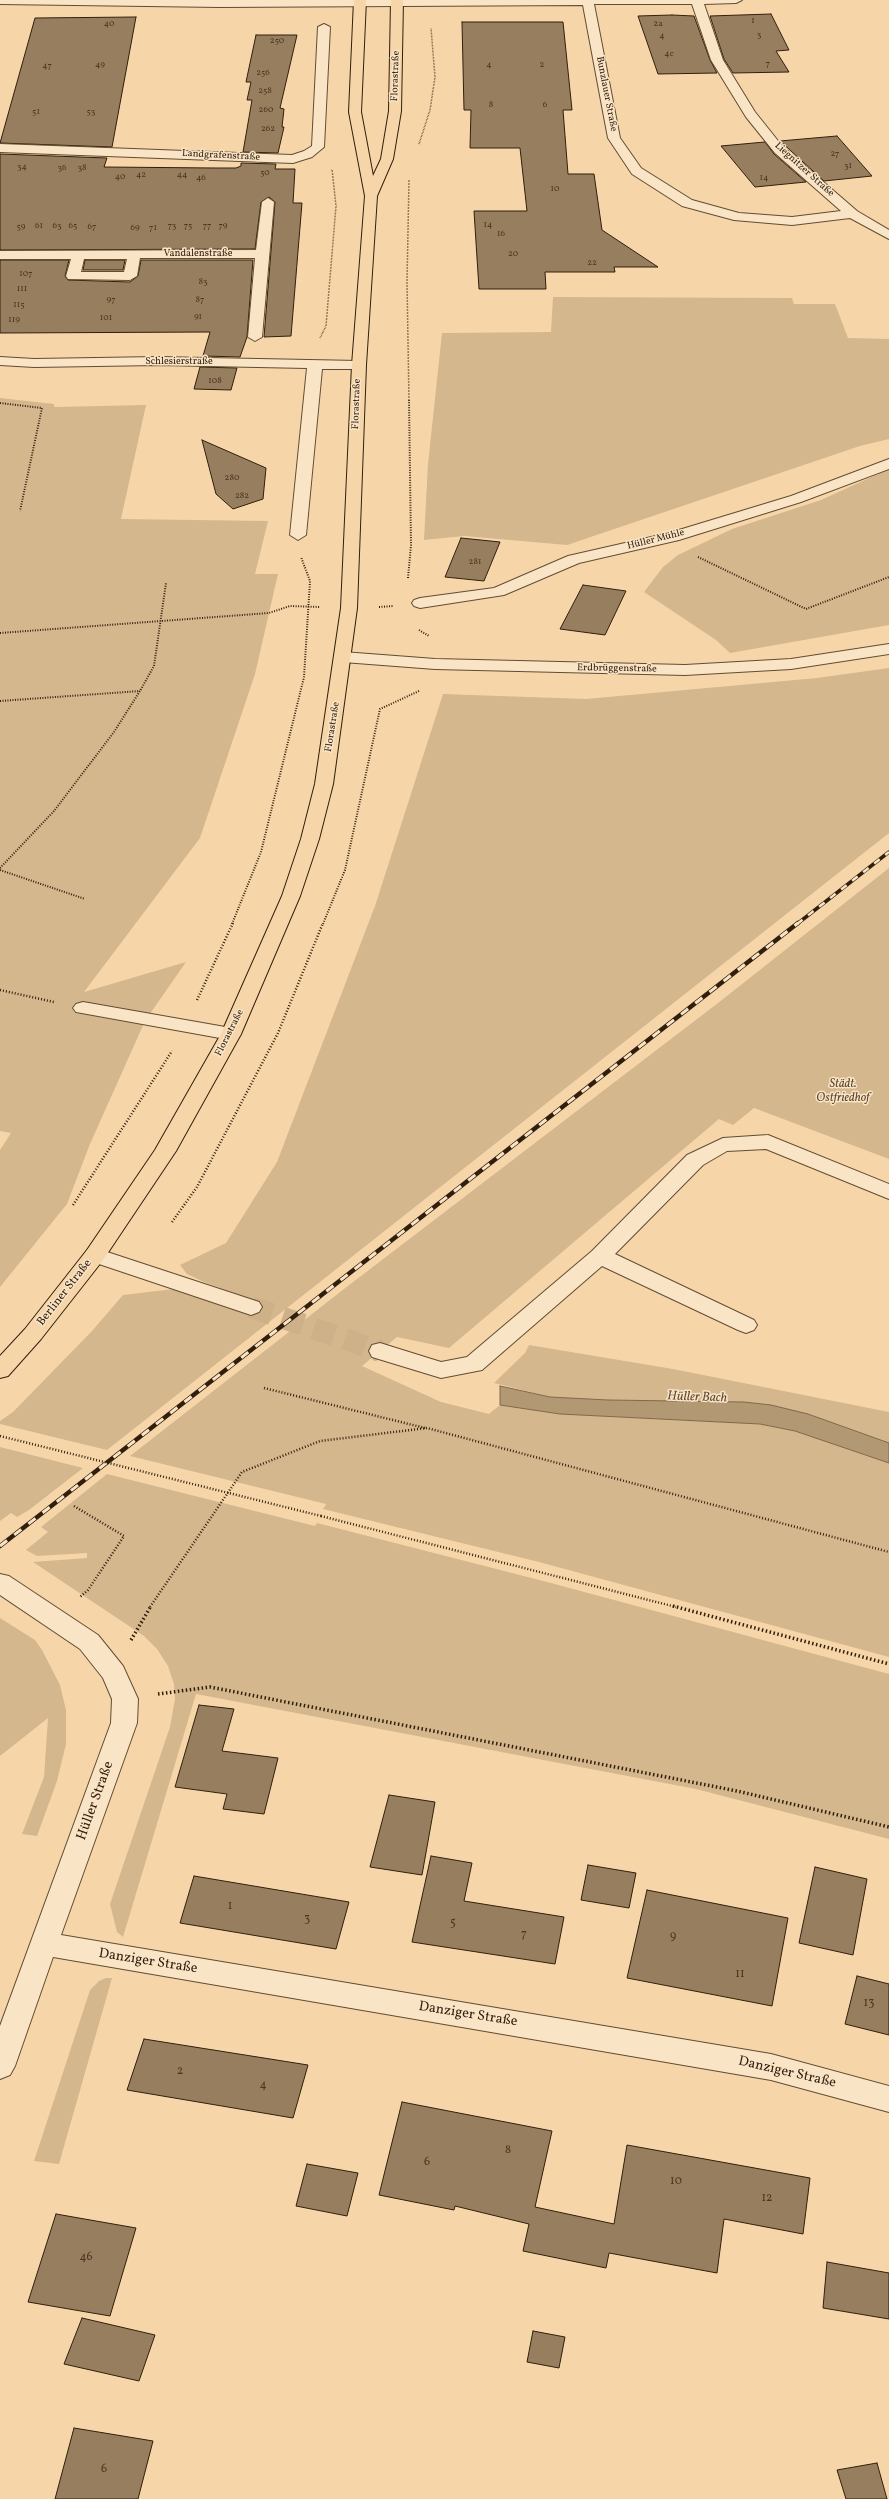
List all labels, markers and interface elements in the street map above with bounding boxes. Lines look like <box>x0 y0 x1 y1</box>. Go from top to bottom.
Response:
house number: 1 <box>751 16 755 26</box>
house number: 40 <box>104 19 114 29</box>
house number: 2a <box>653 19 663 29</box>
house number: 3 <box>757 30 761 40</box>
house number: 4 <box>659 31 665 41</box>
house number: 250 <box>270 36 284 46</box>
house number: 4c <box>664 49 674 59</box>
street label: Florastraße <box>389 50 403 102</box>
street label: Bunzlauer Straße <box>593 55 619 133</box>
house number: 7 <box>766 59 770 69</box>
house number: 49 <box>95 60 105 70</box>
house number: 4 <box>486 60 492 70</box>
house number: 2 <box>540 60 544 70</box>
house number: 47 <box>42 61 52 71</box>
house number: 256 <box>256 68 270 78</box>
house number: 258 <box>258 86 272 96</box>
house number: 8 <box>489 100 493 110</box>
house number: 6 <box>543 100 547 110</box>
house number: 260 <box>259 105 273 115</box>
house number: 51 <box>32 107 40 117</box>
house number: 53 <box>87 107 95 117</box>
house number: 262 <box>261 124 275 134</box>
street label: Liegnitzer Straße <box>772 140 836 200</box>
street label: Landgrafenstraße <box>182 148 260 164</box>
house number: 27 <box>831 149 839 159</box>
house number: 31 <box>844 161 852 171</box>
house number: 34 <box>17 162 27 172</box>
house number: 36 <box>57 163 67 173</box>
house number: 38 <box>77 163 87 173</box>
house number: 50 <box>260 168 270 178</box>
house number: 42 <box>136 170 146 180</box>
house number: 44 <box>177 170 187 180</box>
house number: 40 <box>115 172 125 182</box>
house number: 46 <box>196 173 206 183</box>
house number: 14 <box>760 173 768 183</box>
house number: 10 <box>551 184 559 194</box>
house number: 14 <box>484 220 492 230</box>
house number: 61 <box>35 221 43 231</box>
house number: 63 <box>52 221 62 231</box>
house number: 65 <box>69 221 77 231</box>
house number: 73 <box>168 221 176 231</box>
house number: 75 <box>184 221 192 231</box>
house number: 77 <box>203 221 211 231</box>
house number: 79 <box>219 221 227 231</box>
house number: 59 <box>17 222 25 232</box>
house number: 67 <box>88 222 96 232</box>
house number: 69 <box>130 223 140 233</box>
house number: 71 <box>149 223 157 233</box>
house number: 16 <box>497 229 505 239</box>
street label: Vandalenstraße <box>164 248 232 260</box>
house number: 20 <box>508 249 518 259</box>
house number: 22 <box>587 258 597 268</box>
house number: 107 <box>19 269 33 279</box>
house number: 83 <box>198 277 208 287</box>
house number: 111 <box>17 284 27 294</box>
house number: 97 <box>106 295 116 305</box>
house number: 87 <box>196 295 204 305</box>
house number: 115 <box>13 300 25 310</box>
house number: 91 <box>194 312 202 322</box>
house number: 101 <box>100 313 112 323</box>
house number: 119 <box>8 315 20 325</box>
street label: Schlesierstraße <box>145 356 213 368</box>
house number: 108 <box>208 376 222 386</box>
street label: Florastraße <box>350 378 364 430</box>
house number: 280 <box>225 473 239 483</box>
house number: 282 <box>235 491 249 501</box>
street label: Hüller Mühle <box>626 527 686 553</box>
house number: 281 <box>469 557 481 567</box>
street label: Erdbrüggenstraße <box>577 662 657 676</box>
street label: Florastraße <box>323 701 343 753</box>
street label: Florastraße <box>213 1008 247 1058</box>
park label: Städt. Ostfriedhof <box>816 1078 870 1106</box>
street label: Berliner Straße <box>35 1257 95 1329</box>
water label: Hüller Bach <box>667 1389 727 1407</box>
street label: Hüller Straße <box>74 1759 118 1843</box>
house number: 1 <box>228 1900 232 1914</box>
house number: 3 <box>304 1913 310 1927</box>
house number: 5 <box>450 1917 456 1931</box>
house number: 7 <box>521 1928 527 1942</box>
house number: 9 <box>670 1930 676 1944</box>
street label: Danziger Straße <box>97 1946 199 1978</box>
house number: 11 <box>735 1968 745 1982</box>
house number: 13 <box>864 1997 874 2011</box>
street label: Danziger Straße <box>417 1999 519 2031</box>
street label: Danziger Straße <box>737 2054 837 2092</box>
house number: 2 <box>177 2065 183 2079</box>
house number: 4 <box>259 2079 267 2093</box>
house number: 8 <box>505 2144 511 2158</box>
house number: 6 <box>424 2156 430 2170</box>
house number: 10 <box>670 2175 682 2189</box>
house number: 12 <box>761 2192 773 2206</box>
house number: 46 <box>79 2251 93 2265</box>
house number: 6 <box>101 2463 107 2477</box>

